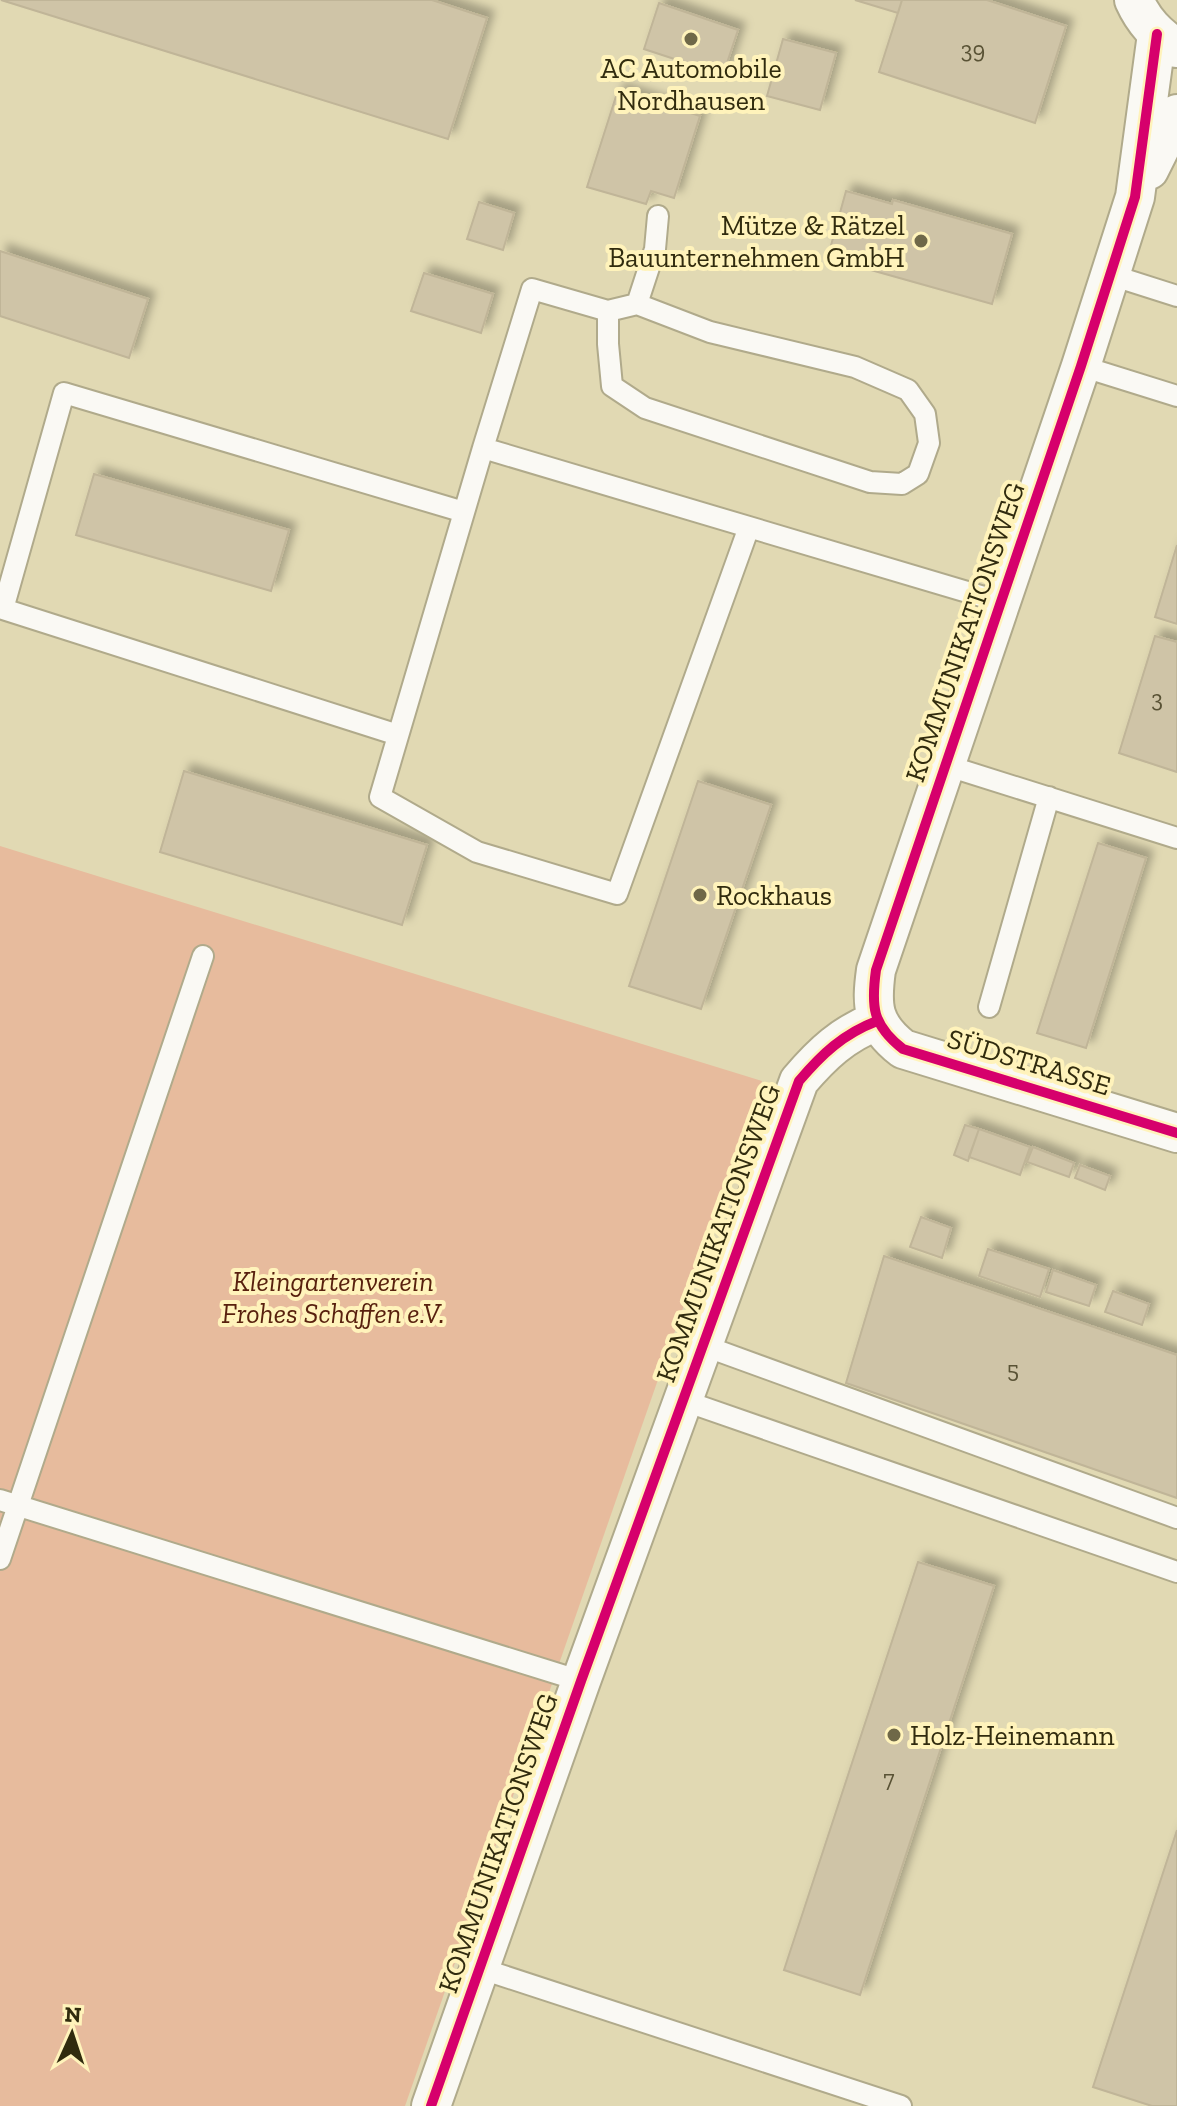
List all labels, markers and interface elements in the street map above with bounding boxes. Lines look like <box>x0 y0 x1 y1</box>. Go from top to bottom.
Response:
marker: AC Automobile Nordhausen <box>682 30 700 48</box>
house number: 39 <box>961 35 985 64</box>
place label: AC Automobile Nordhausen <box>600 52 782 117</box>
place label: Mütze & Rätzel Bauunternehmen GmbH <box>608 209 905 274</box>
marker: Mütze & Rätzel Bauunternehmen GmbH <box>912 232 930 250</box>
street label: KOMMUNIKATIONSWEG <box>898 478 1032 786</box>
house number: 3 <box>1151 684 1163 713</box>
place label: Rockhaus <box>716 879 832 912</box>
marker: Rockhaus <box>691 886 709 904</box>
street label: SÜDSTRASSE <box>943 1022 1115 1102</box>
street label: KOMMUNIKATIONSWEG <box>649 1080 787 1386</box>
park label: Kleingartenverein Frohes Schaffen e.V. <box>221 1265 445 1330</box>
house number: 5 <box>1007 1355 1019 1384</box>
street label: KOMMUNIKATIONSWEG <box>431 1689 565 1997</box>
place label: Holz-Heinemann <box>910 1719 1115 1752</box>
marker: Holz-Heinemann <box>885 1726 903 1744</box>
house number: 7 <box>883 1764 895 1793</box>
north arrow <box>32 1994 112 2074</box>
text: N <box>64 2001 82 2028</box>

